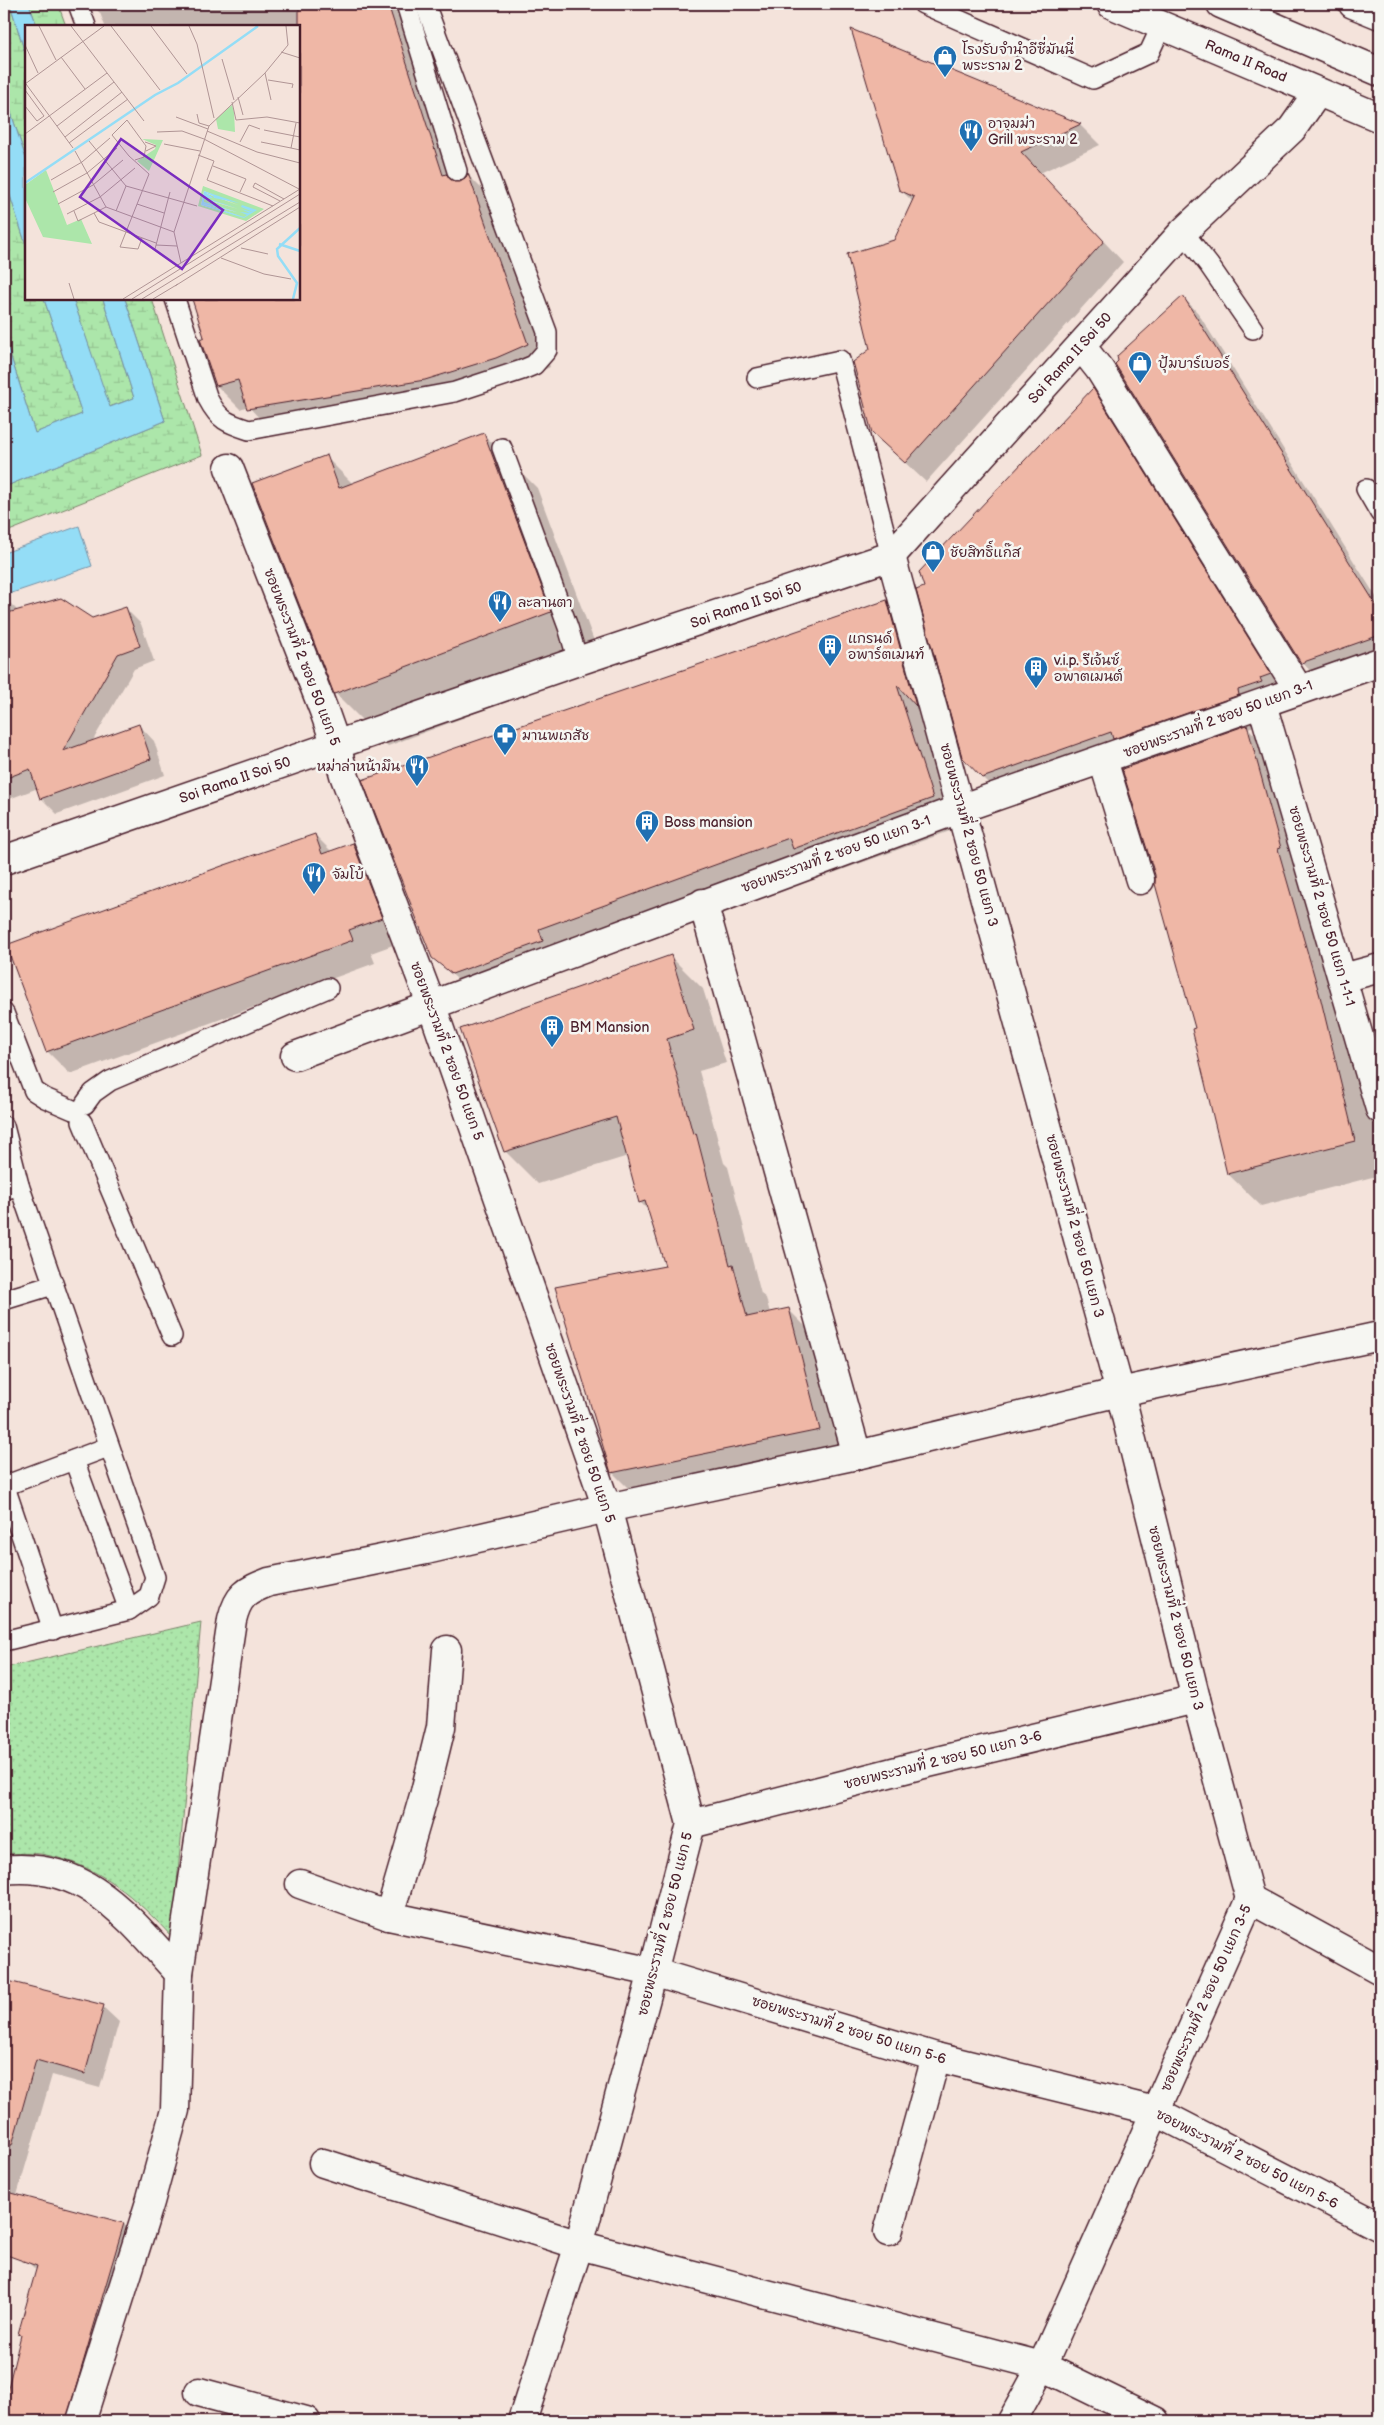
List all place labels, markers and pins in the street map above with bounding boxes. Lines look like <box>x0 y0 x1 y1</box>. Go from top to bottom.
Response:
place label: โรงรับจำนำอีซี่มันนี่ พระราม 2 <box>962 36 1075 74</box>
shop icon: โรงรับจำนำอีซี่มันนี่ พระราม 2 <box>932 44 958 78</box>
place label: อาจุมม่า Grill พระราม 2 <box>988 115 1078 148</box>
restaurant icon: อาจุมม่า Grill พระราม 2 <box>958 118 984 152</box>
shop icon: ปุ้มบาร์เบอร์ <box>1127 350 1153 384</box>
place label: ปุ้มบาร์เบอร์ <box>1158 354 1230 373</box>
shop icon: ชัยสิทธิ์แก๊ส <box>920 539 946 573</box>
place label: ชัยสิทธิ์แก๊ส <box>950 540 1022 561</box>
restaurant icon: ละลานตา <box>487 589 513 623</box>
place label: ละลานตา <box>518 594 573 611</box>
place label: แกรนด์ อพาร์ตเมนท์ <box>848 629 924 663</box>
building icon: แกรนด์ อพาร์ตเมนท์ <box>817 633 843 667</box>
place label: v.i.p. รีเจ้นซ์ อพาตเมนต์ <box>1053 651 1123 685</box>
building icon: v.i.p. รีเจ้นซ์ อพาตเมนต์ <box>1023 655 1049 689</box>
pharmacy icon: มานพเภสัช <box>492 722 518 756</box>
place label: มานพเภสัช <box>522 727 589 744</box>
restaurant icon: หม่าล่าหน้ามึน <box>404 753 430 787</box>
place label: หม่าล่าหน้ามึน <box>317 758 401 775</box>
building icon: Boss mansion <box>634 809 660 843</box>
place label: Boss mansion <box>664 814 753 831</box>
restaurant icon: จัมโบ้ <box>301 861 327 895</box>
place label: จัมโบ้ <box>332 865 364 883</box>
building icon: BM Mansion <box>539 1014 565 1048</box>
place label: BM Mansion <box>570 1019 650 1036</box>

